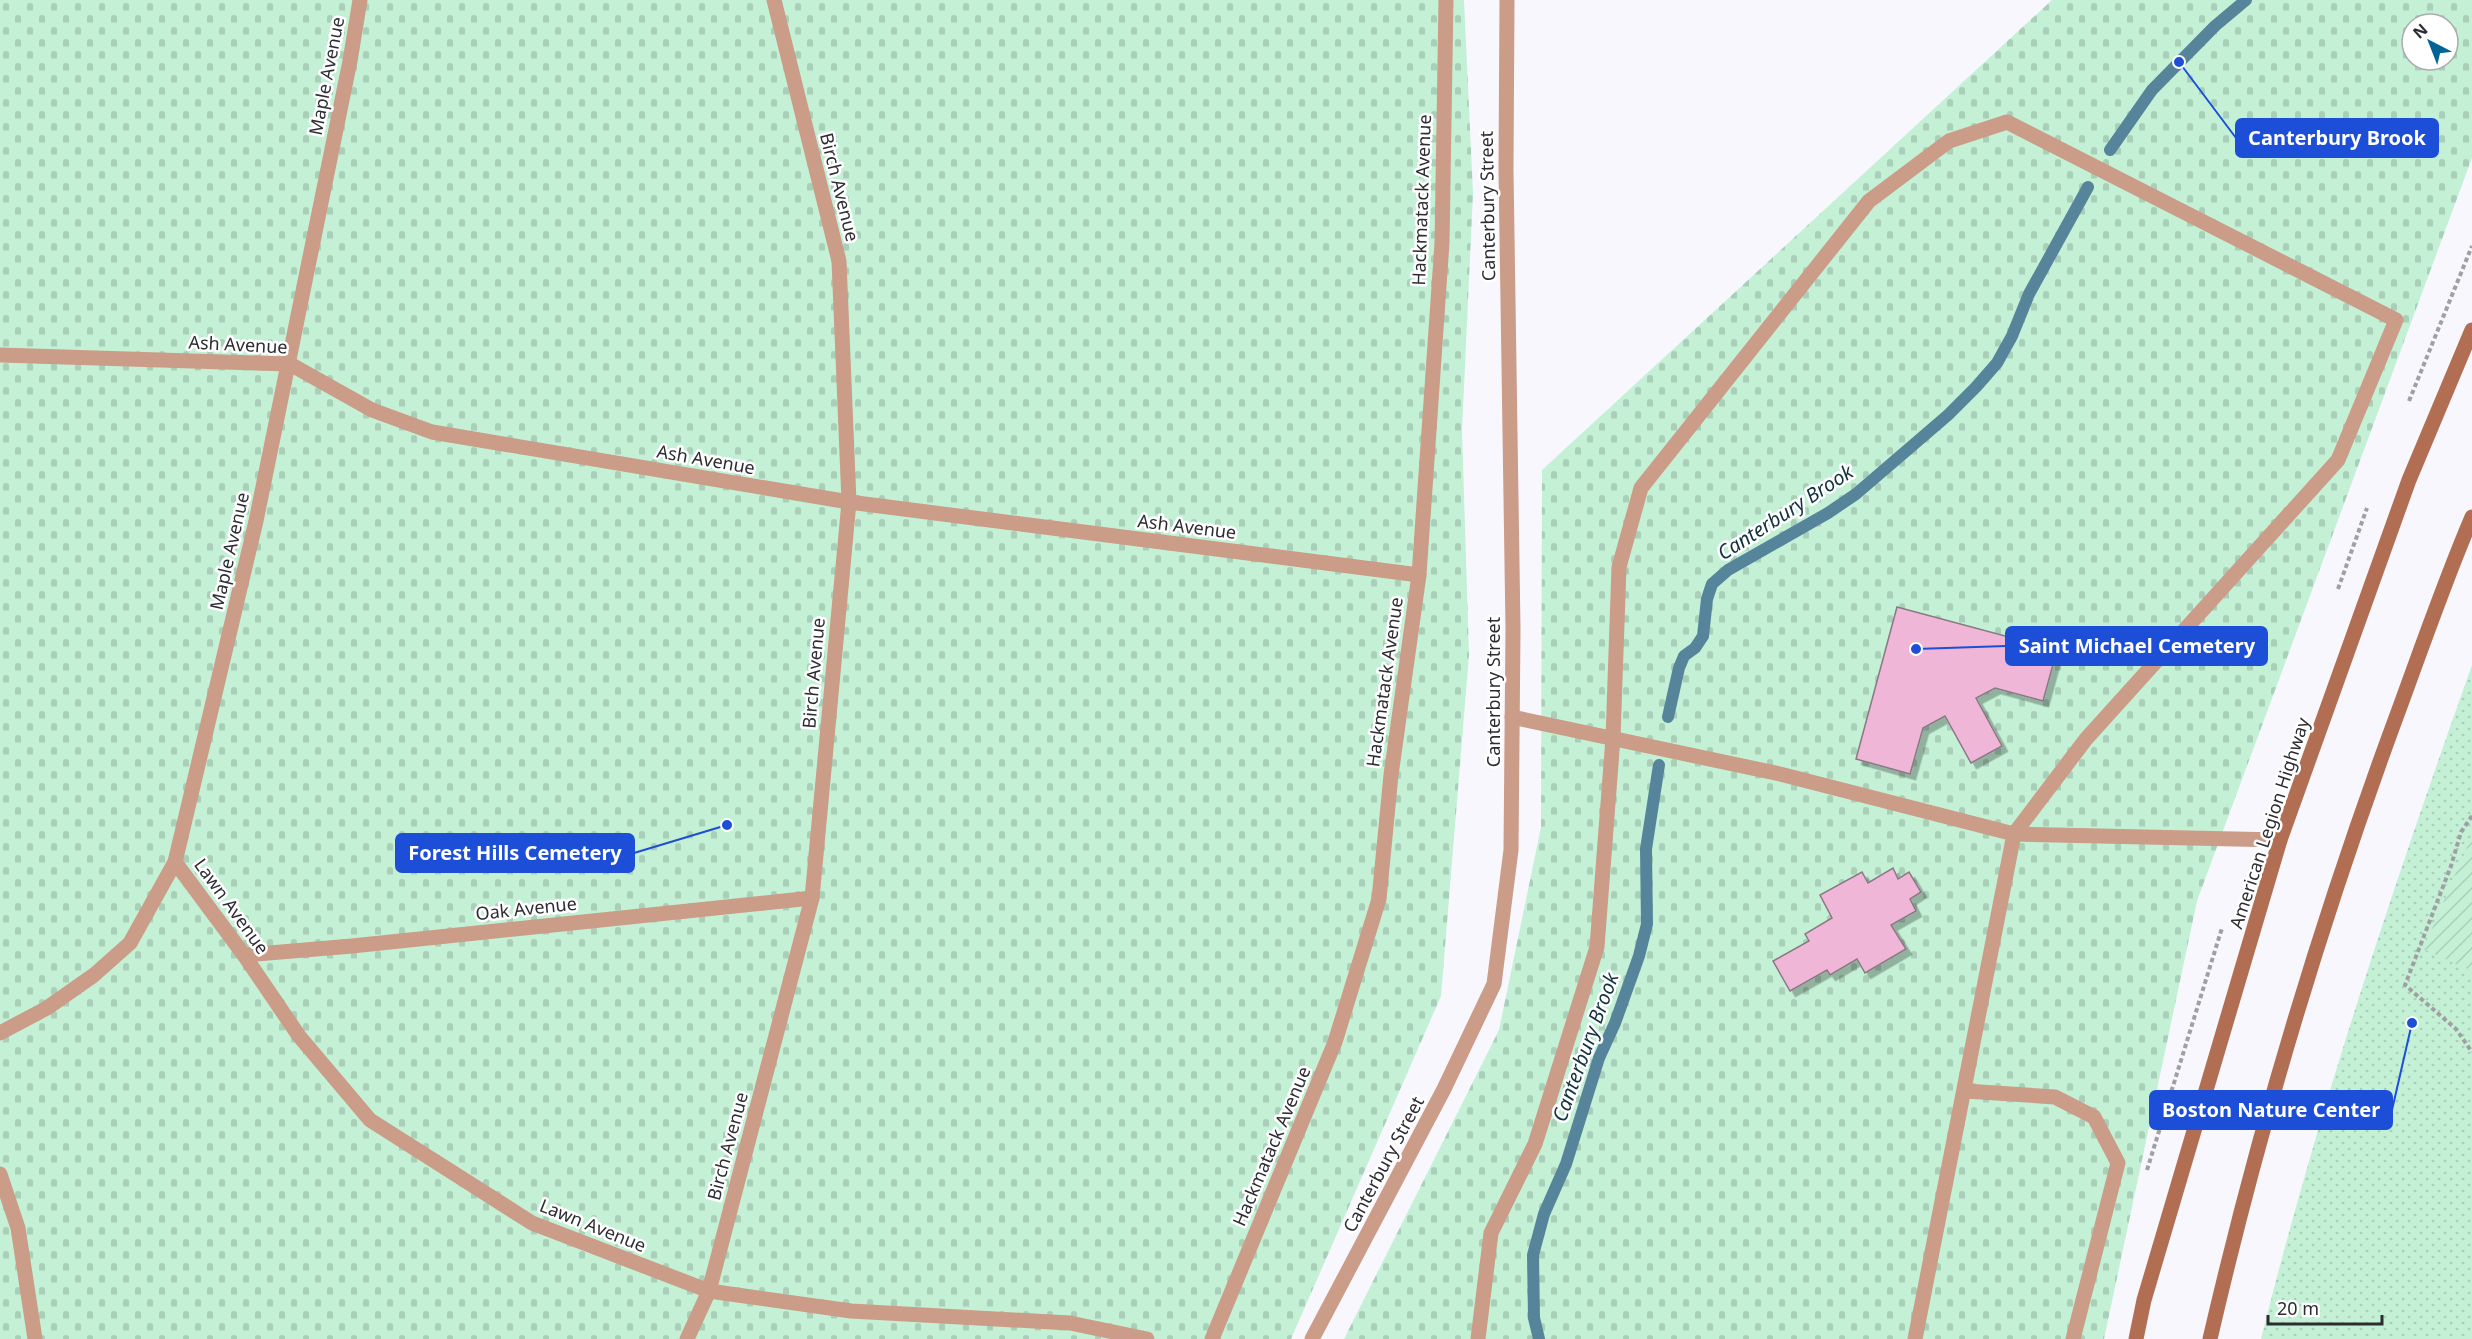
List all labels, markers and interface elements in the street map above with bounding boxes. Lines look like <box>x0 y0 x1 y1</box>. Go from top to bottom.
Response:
north arrow <box>2400 12 2460 72</box>
street label: Maple Avenue <box>303 15 349 137</box>
text: N <box>2408 18 2432 43</box>
street label: Hackmatack Avenue <box>1406 114 1436 286</box>
callout: Canterbury Brook <box>2236 119 2438 157</box>
text: Canterbury Brook <box>2248 124 2427 151</box>
street label: Birch Avenue <box>815 130 865 244</box>
street label: Canterbury Street <box>1474 130 1500 281</box>
street label: Ash Avenue <box>188 329 288 359</box>
street label: Ash Avenue <box>655 439 757 479</box>
water label: Canterbury Brook <box>1712 457 1859 566</box>
street label: Maple Avenue <box>204 490 254 612</box>
street label: Ash Avenue <box>1136 508 1238 544</box>
street label: Hackmatack Avenue <box>1360 595 1408 769</box>
street label: Canterbury Street <box>1481 616 1505 767</box>
street label: Birch Avenue <box>796 617 830 729</box>
callout: Saint Michael Cemetery <box>2006 627 2267 665</box>
text: Saint Michael Cemetery <box>2019 632 2256 659</box>
street label: American Legion Highway <box>2223 714 2315 932</box>
callout: Forest Hills Cemetery <box>396 834 634 872</box>
text: Forest Hills Cemetery <box>408 839 622 866</box>
street label: Lawn Avenue <box>189 853 275 959</box>
street label: Oak Avenue <box>474 891 578 925</box>
water label: Canterbury Brook <box>1545 968 1625 1125</box>
street label: Hackmatack Avenue <box>1226 1062 1316 1230</box>
street label: Birch Avenue <box>701 1089 753 1203</box>
callout: Boston Nature Center <box>2150 1091 2392 1129</box>
street label: Canterbury Street <box>1337 1092 1429 1236</box>
text: Boston Nature Center <box>2162 1096 2380 1123</box>
street label: Lawn Avenue <box>536 1193 650 1257</box>
scale bar <box>2268 1288 2382 1326</box>
text: 20 m <box>2277 1296 2319 1320</box>

